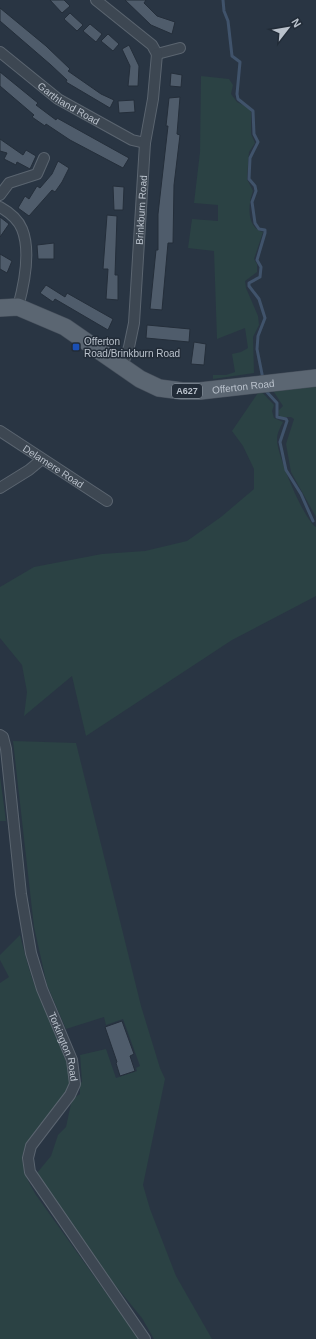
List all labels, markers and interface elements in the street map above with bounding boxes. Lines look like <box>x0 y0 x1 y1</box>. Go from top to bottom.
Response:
north arrow <box>268 8 308 48</box>
text: N <box>289 16 304 29</box>
street label: Garthland Road <box>36 80 101 127</box>
street label: Brinkburn Road <box>134 175 149 245</box>
place label: Offerton Road/Brinkburn Road <box>84 336 180 359</box>
marker: Offerton Road/Brinkburn Road <box>71 342 81 352</box>
street label: Offerton Road <box>211 378 275 396</box>
road number: A627 <box>172 384 202 398</box>
street label: Delamere Road <box>21 443 86 490</box>
street label: Torkington Road <box>46 1010 80 1082</box>

